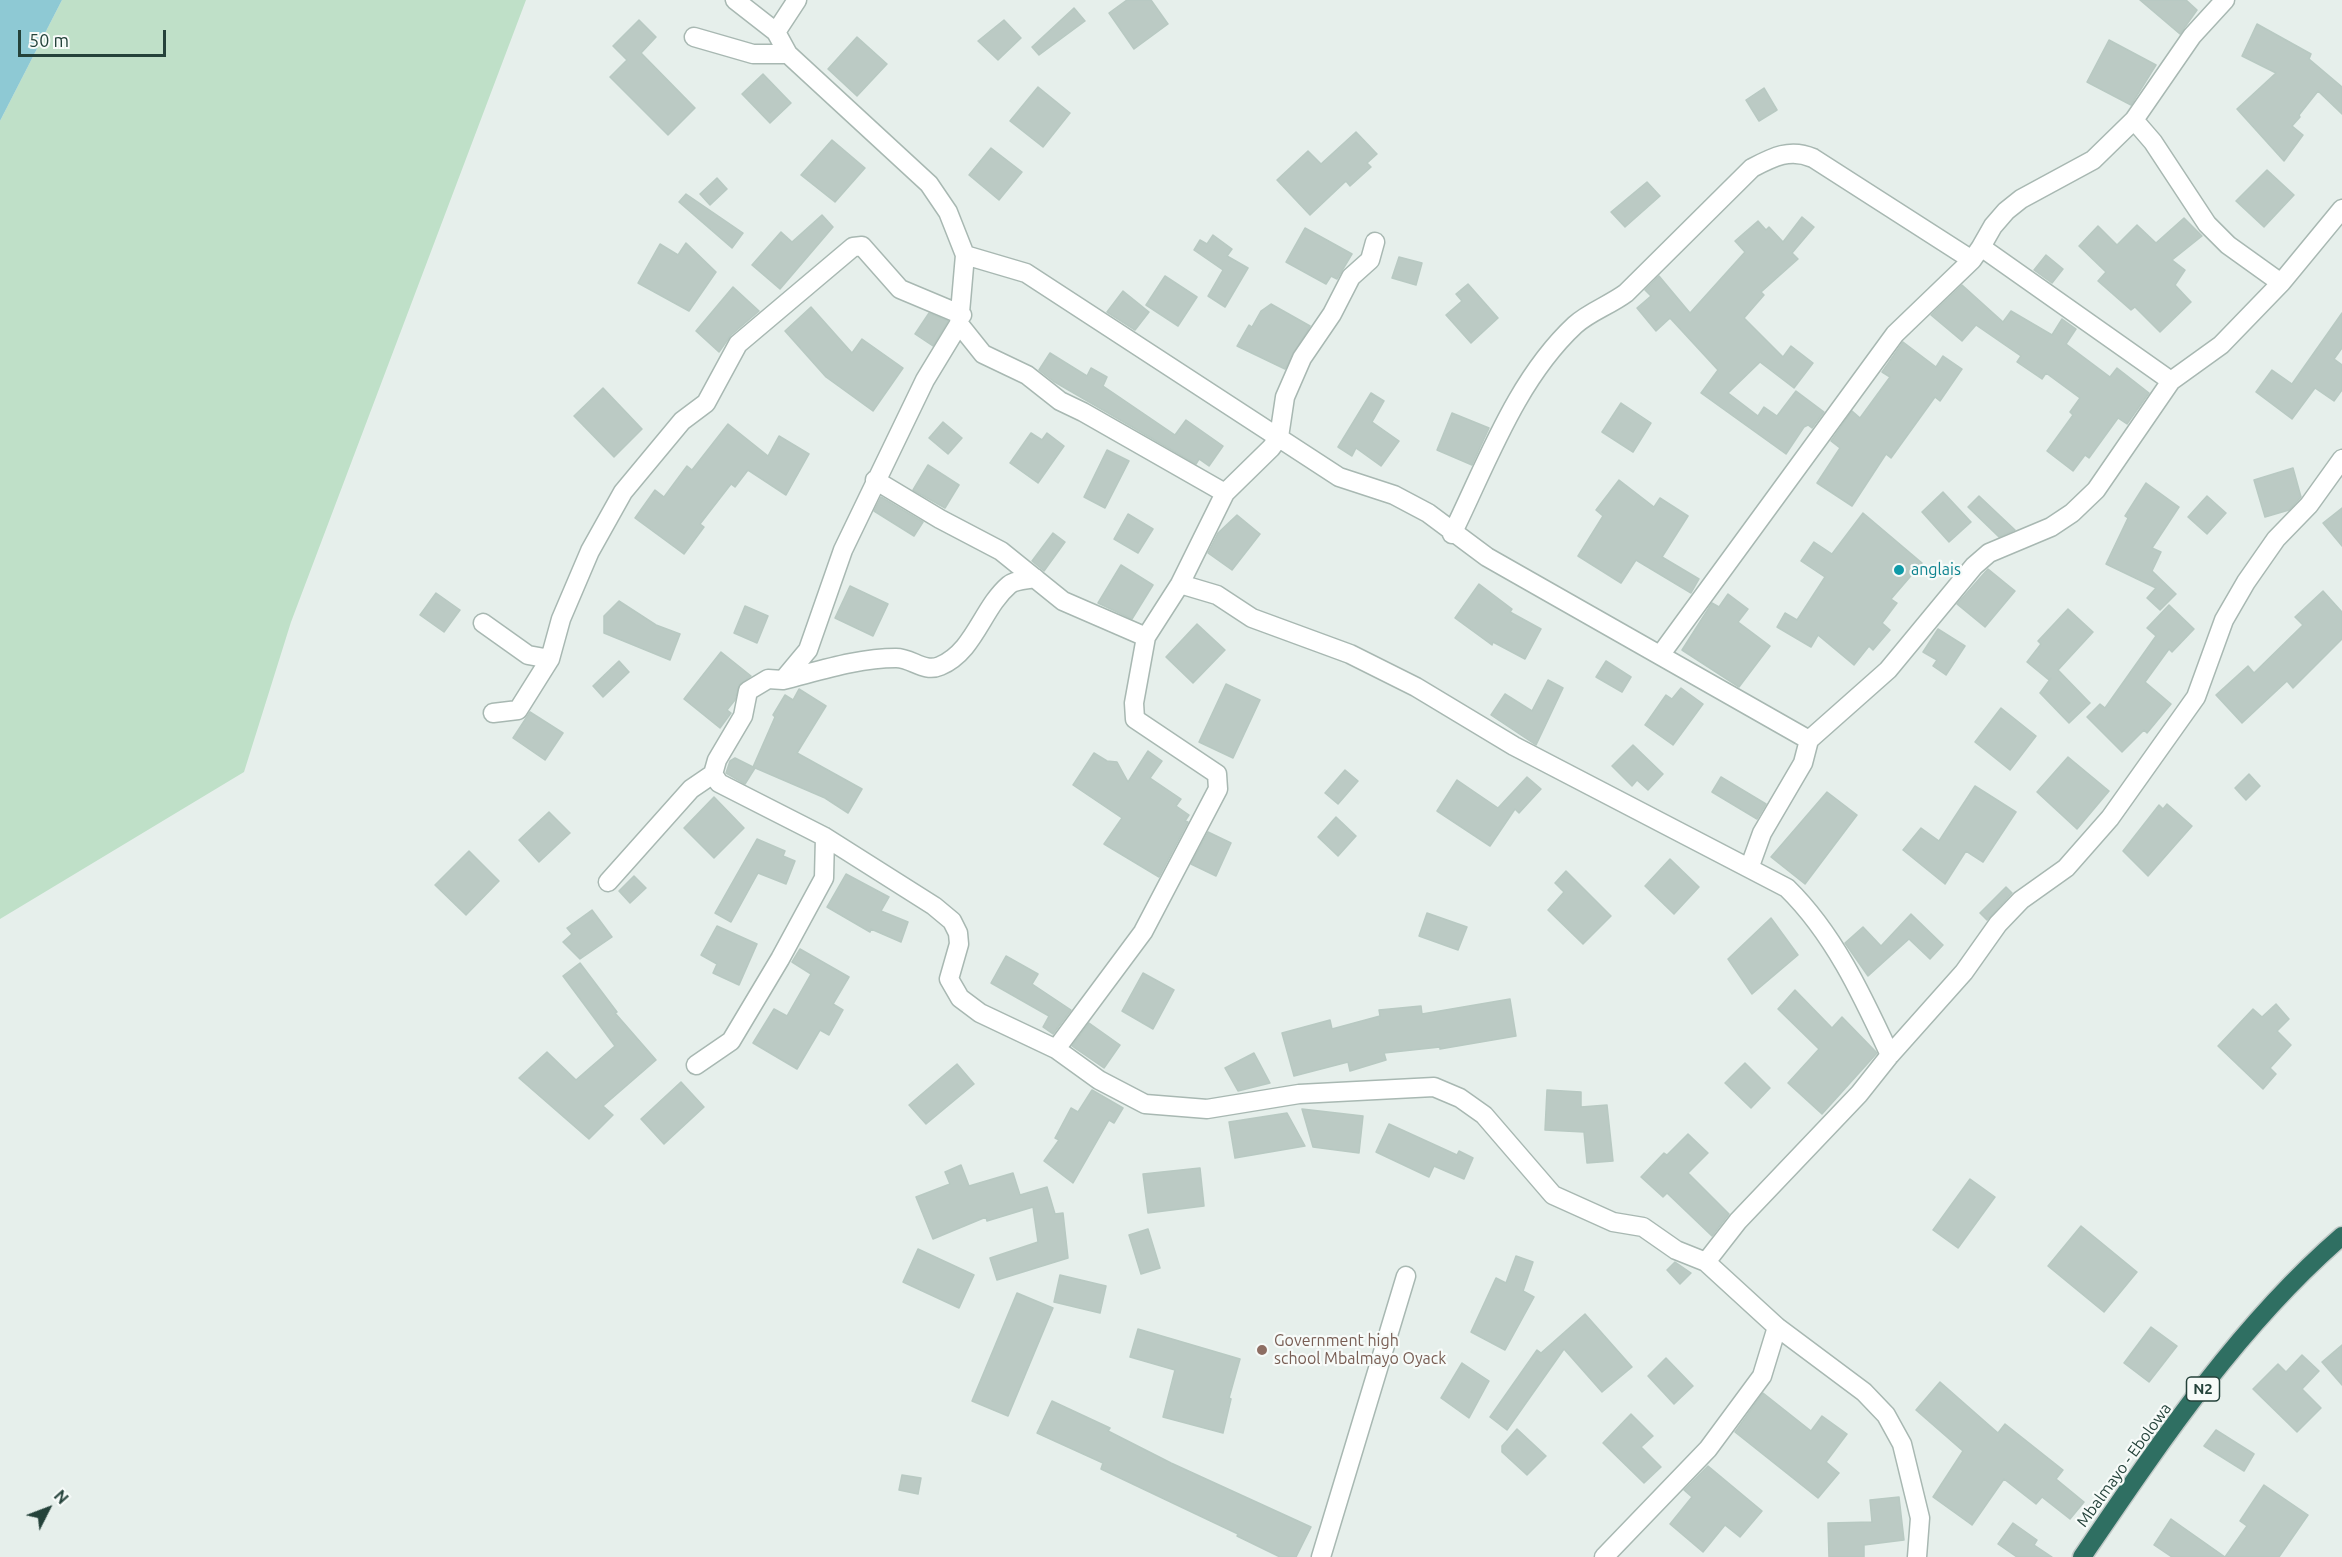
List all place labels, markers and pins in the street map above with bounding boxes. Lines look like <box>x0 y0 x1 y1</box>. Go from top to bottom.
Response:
place label: anglais <box>1911 560 1961 580</box>
marker: anglais <box>1892 563 1906 577</box>
place label: Government high school Mbalmayo Oyack <box>1274 1331 1446 1369</box>
marker: Government high school Mbalmayo Oyack <box>1255 1343 1269 1357</box>

